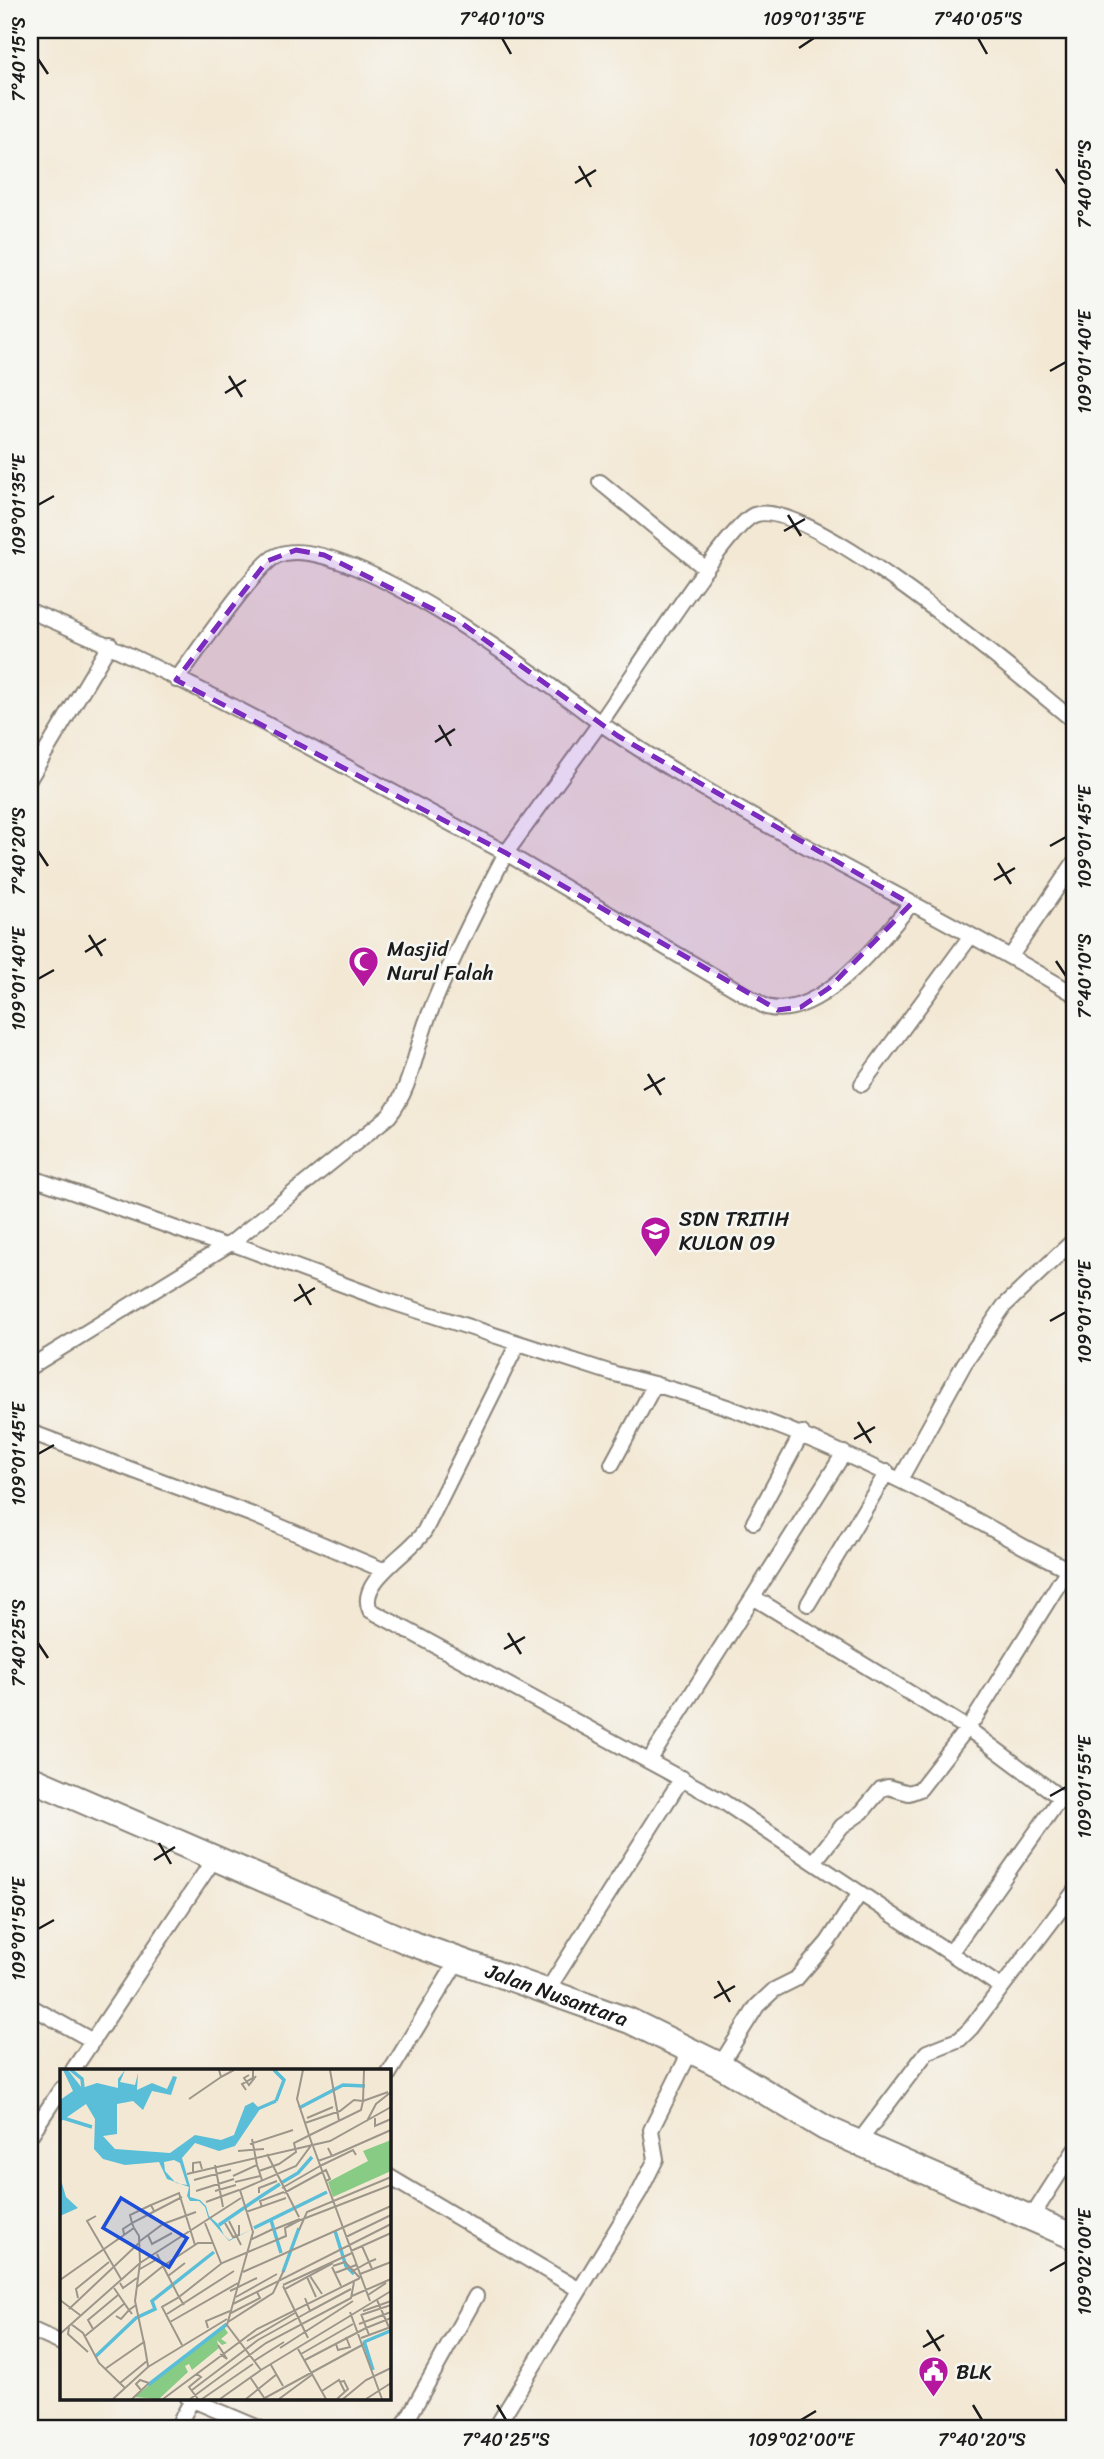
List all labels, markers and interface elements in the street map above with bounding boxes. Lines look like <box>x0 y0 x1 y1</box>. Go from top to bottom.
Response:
text: 7°40'10"S <box>459 3 545 35</box>
text: 109°01'35"E <box>763 3 866 35</box>
text: 7°40'05"S <box>934 3 1022 35</box>
text: 7°40'15"S <box>3 17 35 101</box>
text: 7°40'05"S <box>1069 140 1101 228</box>
text: 109°01'40"E <box>1069 309 1101 414</box>
text: 109°01'35"E <box>3 453 35 556</box>
text: 109°01'45"E <box>1069 784 1101 889</box>
text: 7°40'20"S <box>3 807 35 895</box>
text: 109°01'40"E <box>3 926 35 1031</box>
place label: Masjid Nurul Falah <box>387 930 494 992</box>
text: 7°40'10"S <box>1069 933 1101 1019</box>
mosque icon: Masjid Nurul Falah <box>347 944 381 988</box>
place label: SDN TRITIH KULON 09 <box>679 1200 790 1262</box>
school or university icon: SDN TRITIH KULON 09 <box>639 1214 673 1258</box>
text: 109°01'50"E <box>1069 1259 1101 1364</box>
text: 109°01'45"E <box>3 1401 35 1506</box>
text: 7°40'25"S <box>3 1599 35 1687</box>
text: 109°01'55"E <box>1069 1734 1101 1839</box>
text: 109°01'50"E <box>3 1876 35 1981</box>
street label: Jalan Nusantara <box>479 1952 634 2038</box>
inset map <box>60 2069 390 2400</box>
text: 109°02'00"E <box>1069 2208 1101 2315</box>
place label: BLK <box>956 2353 992 2391</box>
public building icon: BLK <box>916 2355 950 2399</box>
text: 7°40'25"S <box>462 2424 550 2456</box>
text: 109°02'00"E <box>748 2424 855 2456</box>
text: 7°40'20"S <box>938 2424 1026 2456</box>

